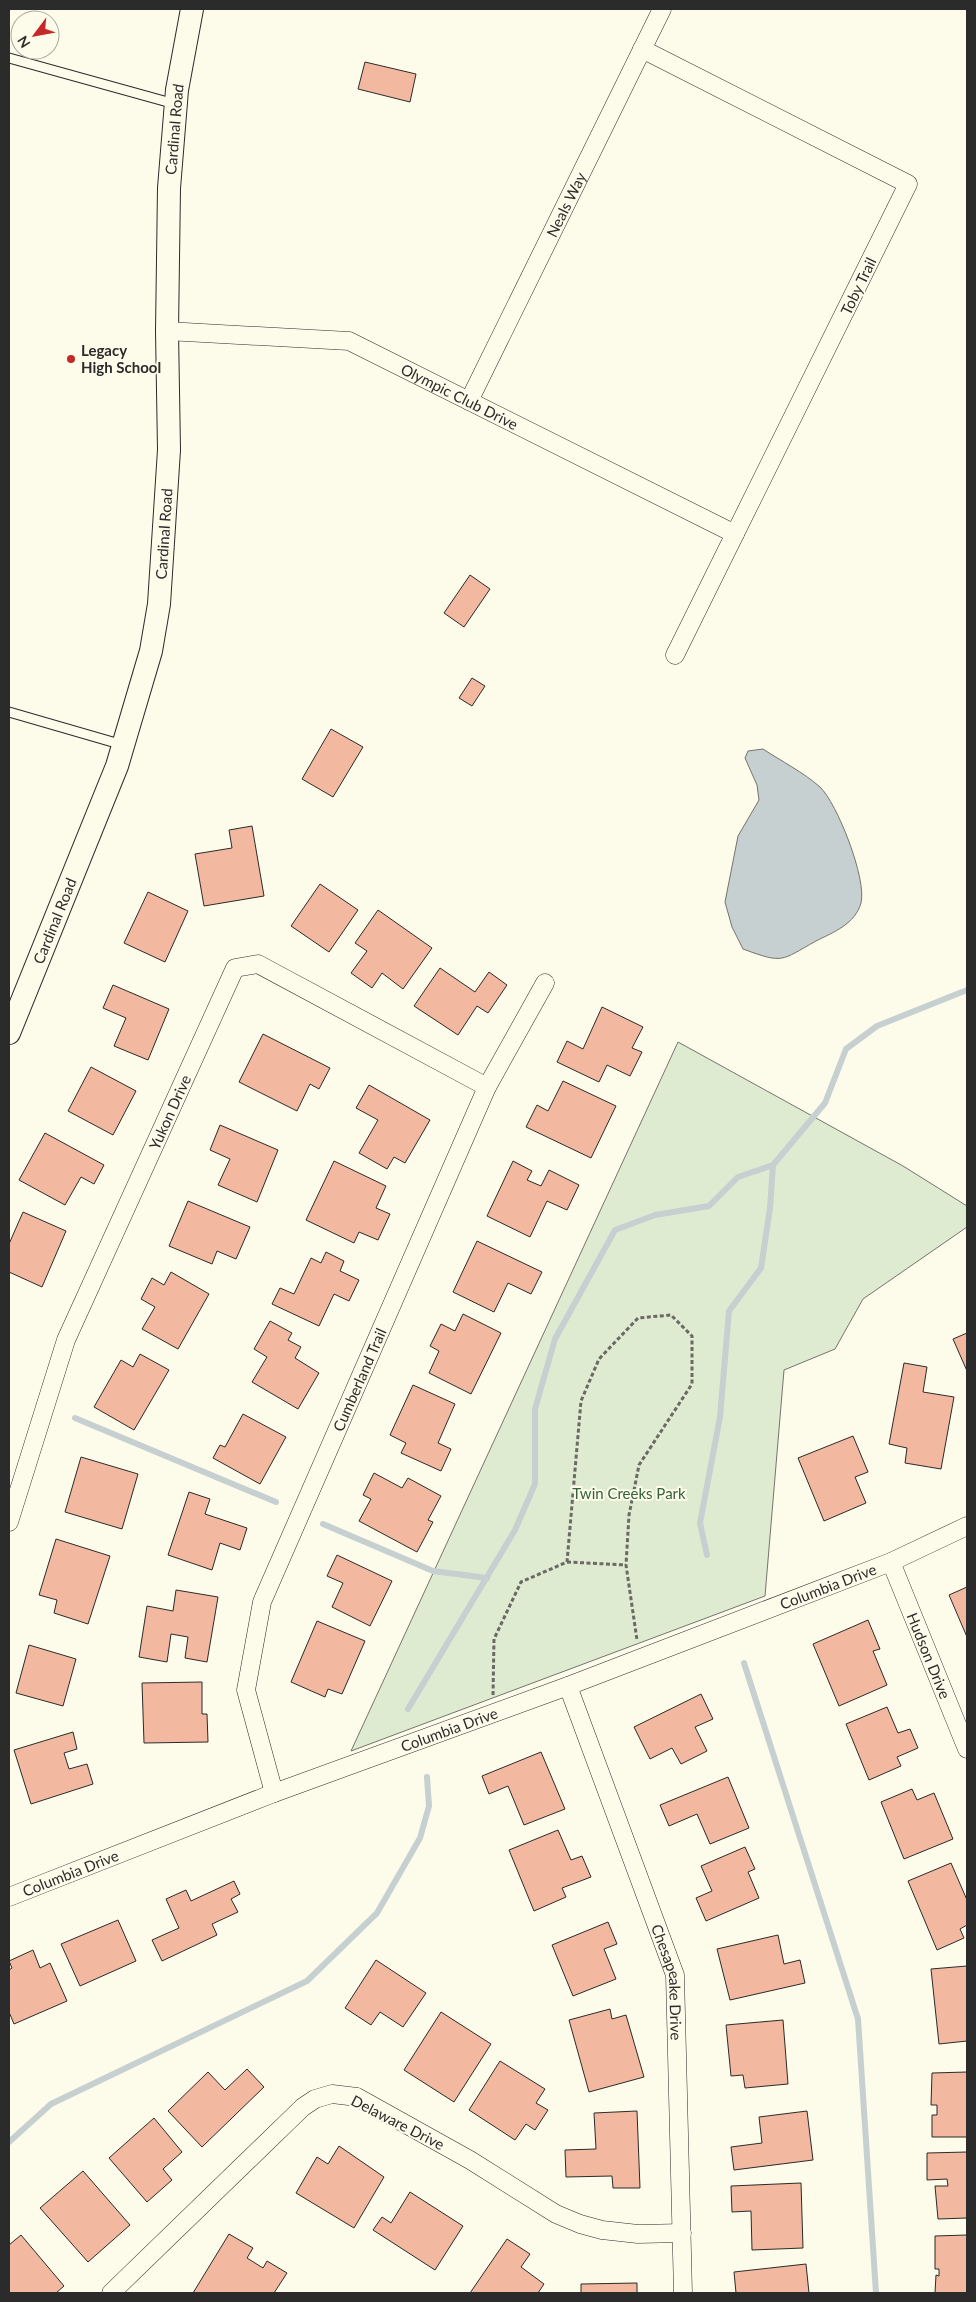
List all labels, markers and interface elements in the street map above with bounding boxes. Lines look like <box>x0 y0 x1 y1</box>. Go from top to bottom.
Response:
north arrow <box>10 10 60 60</box>
text: N <box>13 33 34 51</box>
street label: Cardinal Road <box>161 82 187 175</box>
street label: Neals Way <box>542 169 589 240</box>
street label: Toby Trail <box>836 254 880 318</box>
place label: Legacy High School <box>81 341 161 376</box>
marker: Legacy High School <box>65 353 77 365</box>
street label: Olympic Club Drive <box>398 360 521 433</box>
street label: Cardinal Road <box>152 488 175 580</box>
street label: Cardinal Road <box>29 875 80 966</box>
street label: Yukon Drive <box>145 1072 194 1152</box>
street label: Cumberland Trail <box>329 1325 390 1434</box>
park label: Twin Creeks Park <box>572 1484 686 1502</box>
street label: Columbia Drive <box>777 1560 879 1613</box>
street label: Hudson Drive <box>904 1610 955 1701</box>
street label: Columbia Drive <box>398 1703 500 1755</box>
street label: Columbia Drive <box>20 1846 121 1900</box>
street label: Chesapeake Drive <box>648 1922 686 2041</box>
street label: Delaware Drive <box>348 2091 448 2153</box>

